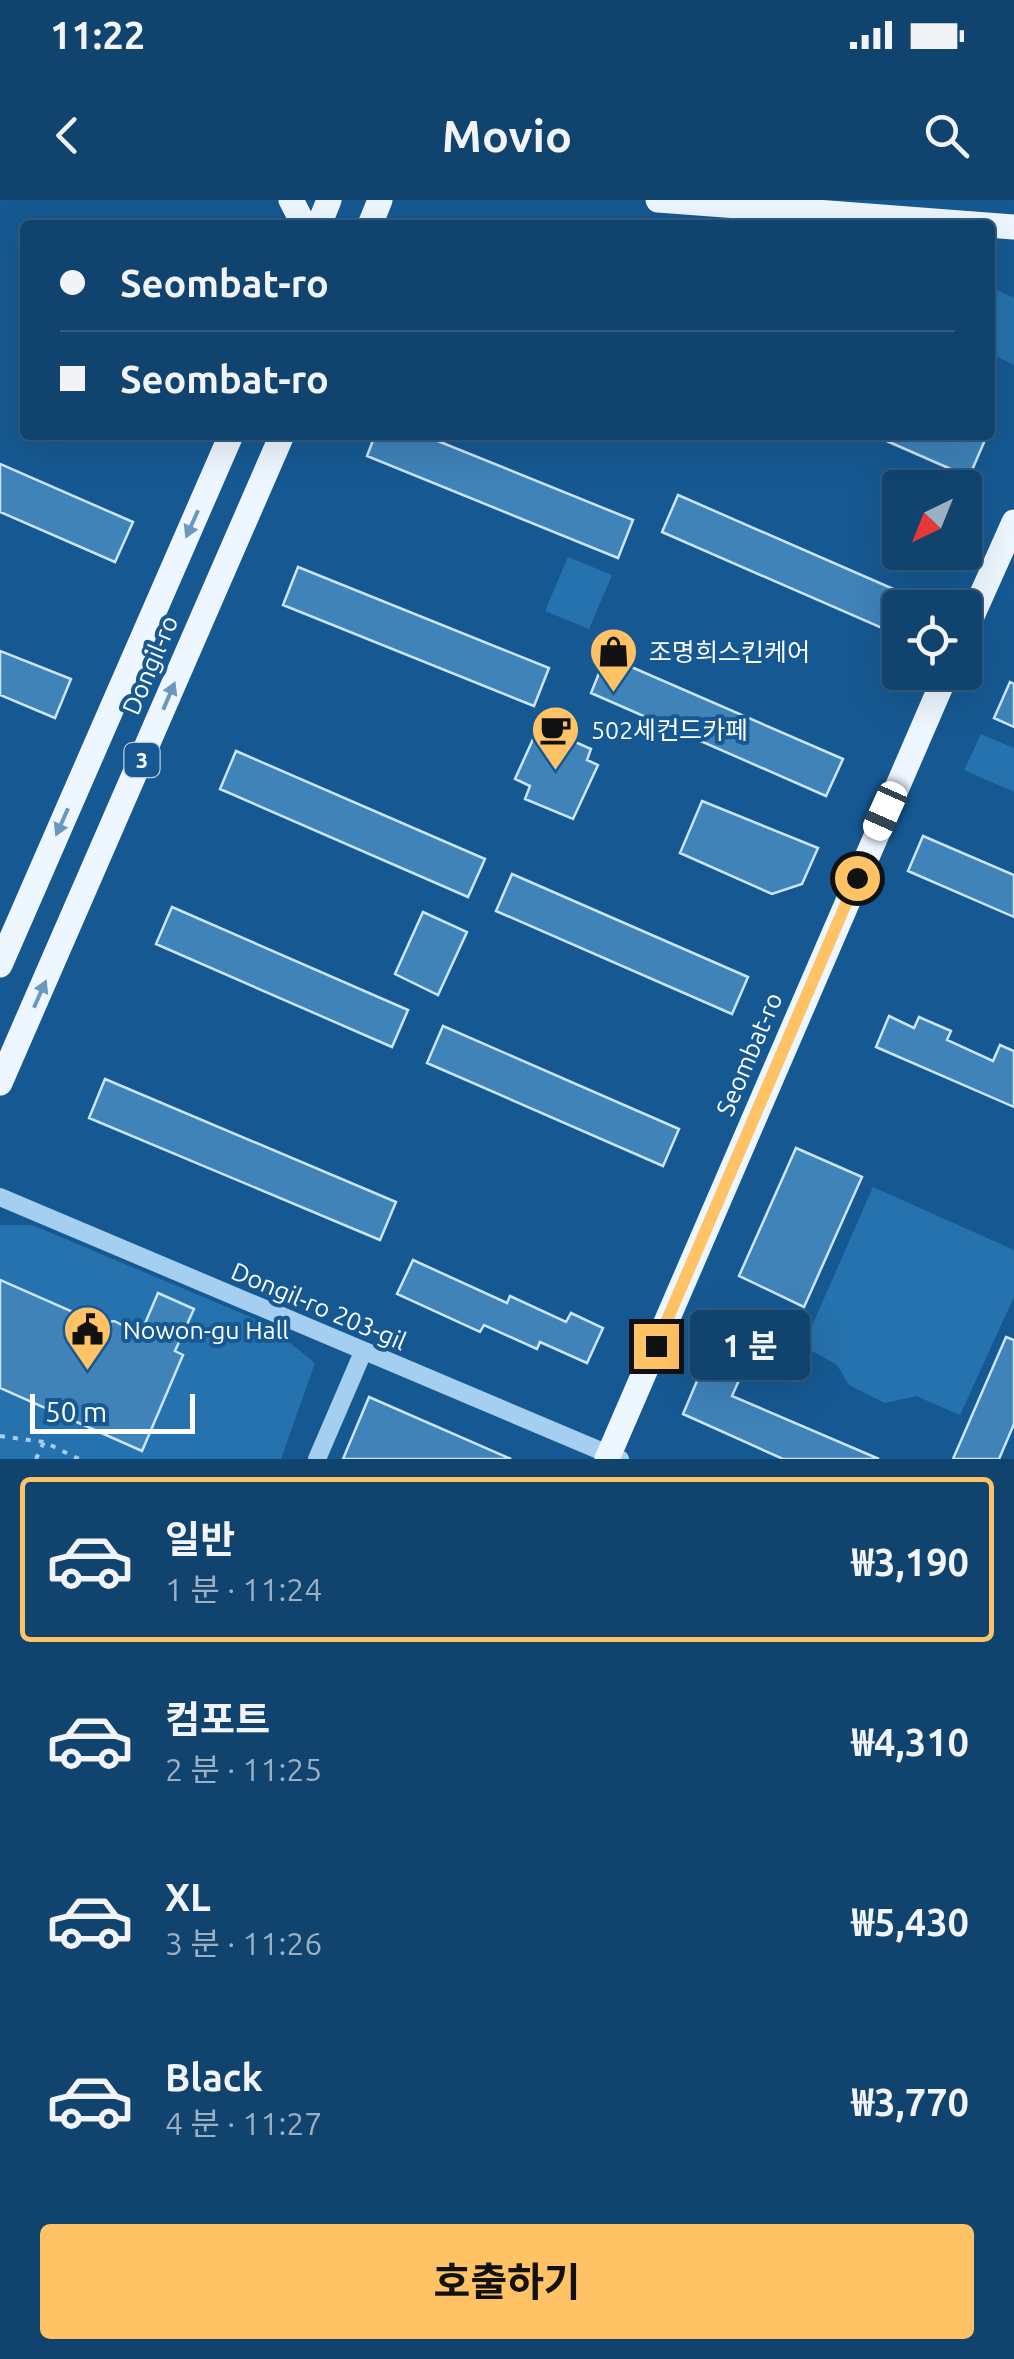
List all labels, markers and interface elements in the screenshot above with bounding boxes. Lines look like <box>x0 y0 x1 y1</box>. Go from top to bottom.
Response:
text: 11:22 <box>50 14 145 56</box>
icon: back <box>40 108 95 163</box>
icon: search <box>919 108 974 163</box>
text: Movio <box>442 110 572 161</box>
text: Seombat-ro <box>120 262 329 304</box>
text: Seombat-ro <box>120 358 329 400</box>
north arrow <box>882 470 982 570</box>
map controls <box>882 470 982 690</box>
one-way arrow <box>184 509 200 539</box>
button: locate <box>882 590 982 690</box>
street label: Dongil-ro <box>117 611 183 719</box>
shop icon: 조명희스킨케어 <box>588 626 640 694</box>
place label: 조명희스킨케어 <box>649 638 810 666</box>
one-way arrow <box>161 681 177 711</box>
cafe icon: 502세컨드카페 <box>530 704 582 772</box>
place label: 502세컨드카페 <box>591 716 748 744</box>
road number: 3 <box>124 743 160 777</box>
car <box>859 777 911 845</box>
one-way arrow <box>54 807 70 837</box>
route start <box>835 856 880 901</box>
one-way arrow <box>31 979 48 1008</box>
street label: Seombat-ro <box>711 988 787 1120</box>
street label: Dongil-ro 203-gil <box>227 1257 411 1355</box>
public building icon: Nowon-gu Hall <box>62 1304 114 1372</box>
callout: 1 분 <box>691 1311 811 1381</box>
place label: Nowon-gu Hall <box>123 1316 289 1344</box>
route end <box>634 1324 679 1369</box>
text: 1 분 <box>722 1327 778 1363</box>
scale bar <box>30 1389 195 1434</box>
text: 50 m <box>45 1396 107 1427</box>
icon: car <box>45 1515 135 1605</box>
text: 일반 <box>165 1518 235 1560</box>
text: ₩3,190 <box>852 1541 969 1583</box>
text: 1 분 · 11:24 <box>165 1571 322 1607</box>
icon: car <box>45 1695 135 1785</box>
text: 컴포트 <box>165 1698 270 1740</box>
text: ₩4,310 <box>852 1721 969 1763</box>
text: 2 분 · 11:25 <box>165 1751 322 1787</box>
icon: car <box>45 1875 135 1965</box>
text: XL <box>165 1876 211 1918</box>
text: ₩5,430 <box>852 1901 969 1943</box>
text: 3 분 · 11:26 <box>165 1925 322 1961</box>
icon: car <box>45 2055 135 2145</box>
text: Black <box>165 2056 263 2098</box>
text: ₩3,770 <box>852 2081 969 2123</box>
text: 4 분 · 11:27 <box>165 2105 322 2141</box>
button: 호출하기 <box>40 2224 974 2339</box>

